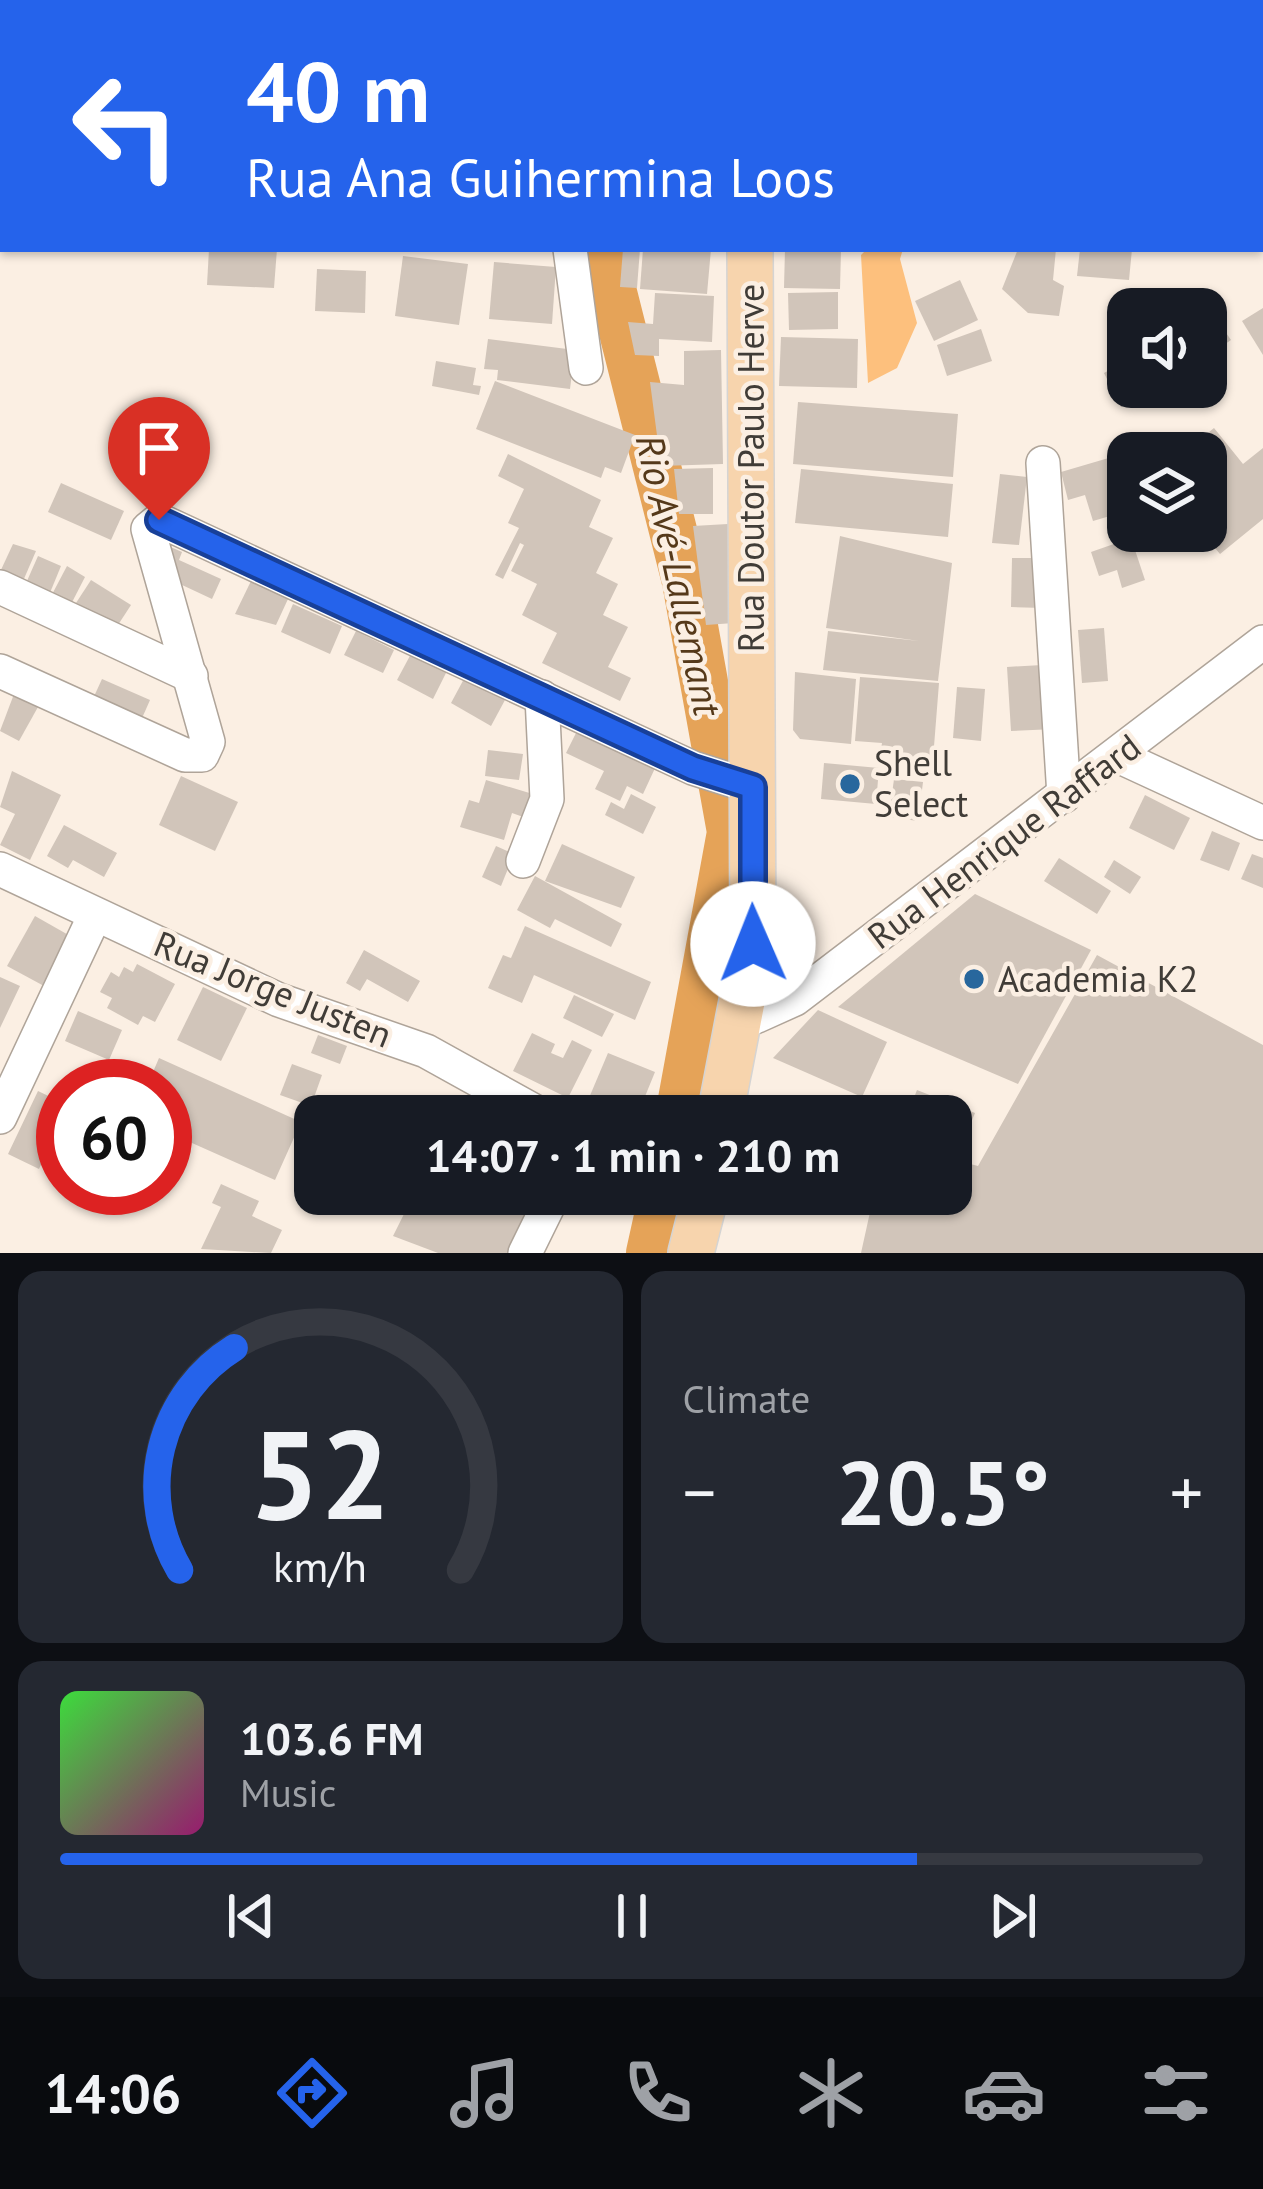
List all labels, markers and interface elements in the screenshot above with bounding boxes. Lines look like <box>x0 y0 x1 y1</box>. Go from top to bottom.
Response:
text: 40 m <box>246 36 430 145</box>
icon: left <box>48 48 204 204</box>
text: Rua Ana Guihermina Loos <box>246 142 835 212</box>
street label: Rua Doutor Paulo Herve <box>727 284 774 652</box>
map controls <box>1107 288 1227 552</box>
button: sound <box>1107 288 1227 408</box>
pin <box>108 397 210 520</box>
icon: arrive <box>126 415 192 481</box>
water label: Rio Avé‐Lallemant <box>625 430 735 722</box>
button: layers <box>1107 432 1227 552</box>
street label: Rua Henrique Raffard <box>858 723 1150 959</box>
place label: Shell Select <box>874 739 968 827</box>
marker: Shell Select <box>837 771 863 797</box>
position arrow <box>690 881 816 1007</box>
street label: Rua Jorge Justen <box>148 920 399 1058</box>
place label: Academia K2 <box>998 955 1198 1002</box>
marker: Academia K2 <box>961 966 987 992</box>
speed limit sign: 60 <box>36 1059 192 1215</box>
text: 14:07 · 1 min · 210 m <box>426 1126 840 1184</box>
text: Climate <box>683 1373 810 1424</box>
text: 52 <box>249 1392 391 1553</box>
text: 20.5° <box>835 1433 1050 1550</box>
text: − <box>683 1449 716 1534</box>
text: + <box>1170 1449 1203 1534</box>
text: km/h <box>273 1538 367 1594</box>
text: 103.6 FM <box>240 1709 423 1767</box>
text: Music <box>240 1767 336 1818</box>
icon: previous <box>218 1883 284 1949</box>
icon: pause <box>599 1883 665 1949</box>
icon: next <box>980 1883 1046 1949</box>
icon: directions <box>270 2051 354 2135</box>
icon: music <box>443 2051 527 2135</box>
icon: phone <box>616 2051 700 2135</box>
icon: climate <box>789 2051 873 2135</box>
icon: car <box>962 2051 1046 2135</box>
icon: filters <box>1134 2051 1218 2135</box>
text: 14:06 <box>44 2058 181 2128</box>

